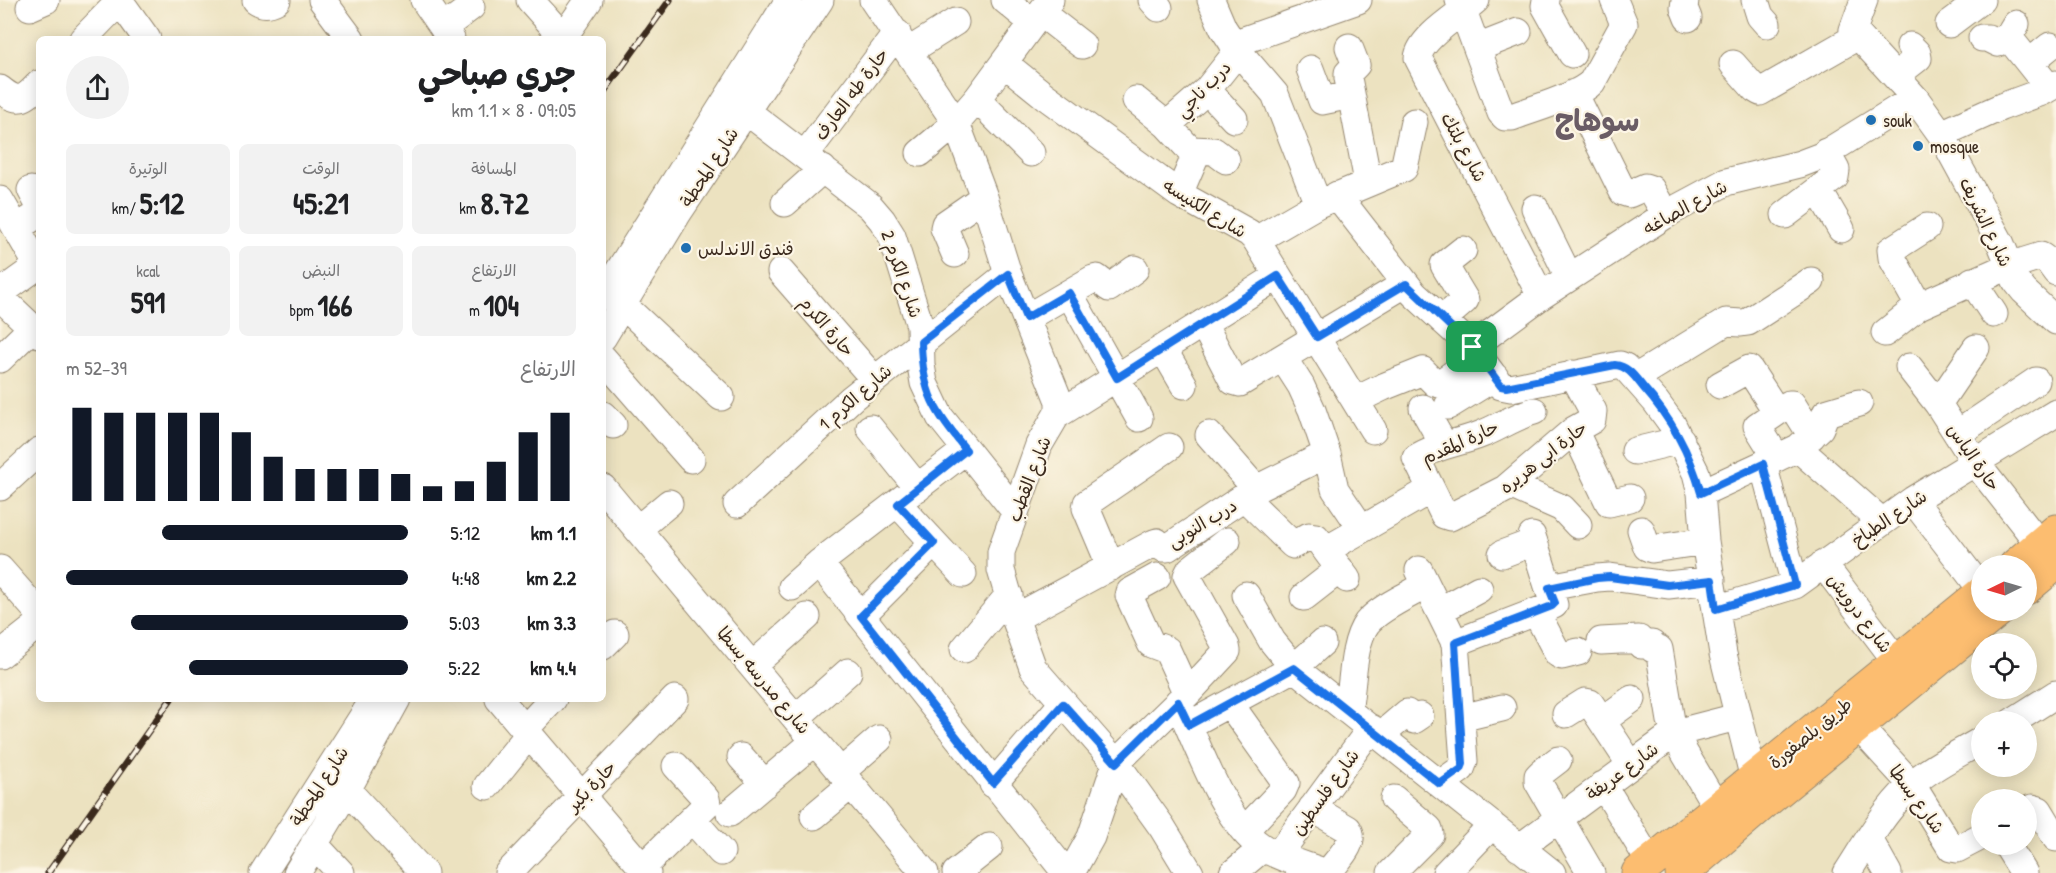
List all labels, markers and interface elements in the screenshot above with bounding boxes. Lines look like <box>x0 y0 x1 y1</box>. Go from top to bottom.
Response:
street label: حارة طه العارف <box>808 43 894 145</box>
text: جري صباحي <box>418 51 576 95</box>
street label: درب ناجي <box>1170 55 1239 126</box>
button: share <box>66 56 129 119</box>
text: 09:05 · 8 × 1.1 km <box>451 96 576 123</box>
district label: سوهاج <box>1554 100 1640 140</box>
street label: شارع بلتك <box>1435 108 1493 186</box>
place label: souk <box>1883 108 1912 133</box>
marker: souk <box>1864 113 1878 127</box>
street label: شارع المحطة <box>674 122 744 212</box>
place label: mosque <box>1930 134 1979 159</box>
marker: mosque <box>1911 139 1925 153</box>
text: الوتيرة <box>129 157 167 179</box>
text: الوقت <box>302 157 340 179</box>
text: المسافة <box>471 157 517 179</box>
street label: شارع الكنيسه <box>1158 172 1252 244</box>
street label: شارع الشريف <box>1954 173 2018 271</box>
street label: شارع الصاغه <box>1638 174 1732 240</box>
text: 5:12 <box>140 183 184 223</box>
text: 45:21 <box>293 183 349 223</box>
text: 8.72 <box>480 183 529 223</box>
text: /km <box>112 197 140 219</box>
text: km <box>459 197 480 219</box>
street label: شارع الكرم 2 <box>873 227 929 322</box>
place label: فندق الاندلس <box>698 236 794 261</box>
marker: فندق الاندلس <box>679 241 693 255</box>
text: النبض <box>302 259 340 281</box>
text: الارتفاع <box>472 259 516 281</box>
text: kcal <box>136 260 160 282</box>
text: 591 <box>131 282 165 322</box>
text: 166 <box>318 285 352 325</box>
text: 104 <box>483 285 519 325</box>
street label: حارة الكرم <box>792 290 860 363</box>
text: bpm <box>290 299 318 321</box>
text: m <box>469 299 483 321</box>
pin <box>1446 321 1497 372</box>
icon: arrive <box>1455 330 1488 363</box>
text: 39–52 m <box>66 354 127 381</box>
text: الارتفاع <box>520 355 576 382</box>
street label: شارع الكرم 1 <box>813 358 898 437</box>
street label: حارة المقدم <box>1418 414 1503 472</box>
street label: حارة ابى هريره <box>1494 415 1592 499</box>
street label: حارة الياس <box>1942 418 2006 496</box>
street label: شارع القطب <box>1001 433 1057 525</box>
street label: شارع الطباخ <box>1846 484 1932 552</box>
street label: درب النوبى <box>1163 492 1241 554</box>
text: 5:12 <box>450 519 480 546</box>
text: 1.1 km <box>531 519 576 546</box>
north arrow <box>1971 555 2037 621</box>
map controls <box>1971 555 2037 855</box>
text: 4:48 <box>452 564 480 591</box>
text: 2.2 km <box>526 564 576 591</box>
street label: شارع درويش <box>1822 568 1898 658</box>
text: 5:03 <box>449 609 480 636</box>
text: 3.3 km <box>527 609 576 636</box>
street label: شارع مدرسه بسطا <box>711 621 817 739</box>
button: locate <box>1971 633 2037 699</box>
text: 5:22 <box>448 654 480 681</box>
text: 4.4 km <box>530 654 576 681</box>
street label: طريق بلصفورة <box>1763 692 1857 774</box>
button: + <box>1971 711 2037 777</box>
street label: شارع عريفة <box>1581 736 1663 806</box>
street label: شارع المحطة <box>284 741 354 831</box>
street label: شارع فلسطين <box>1285 744 1365 840</box>
street label: حارة بكير <box>559 755 622 818</box>
street label: شارع بسطا <box>1883 759 1951 839</box>
button: − <box>1971 789 2037 855</box>

